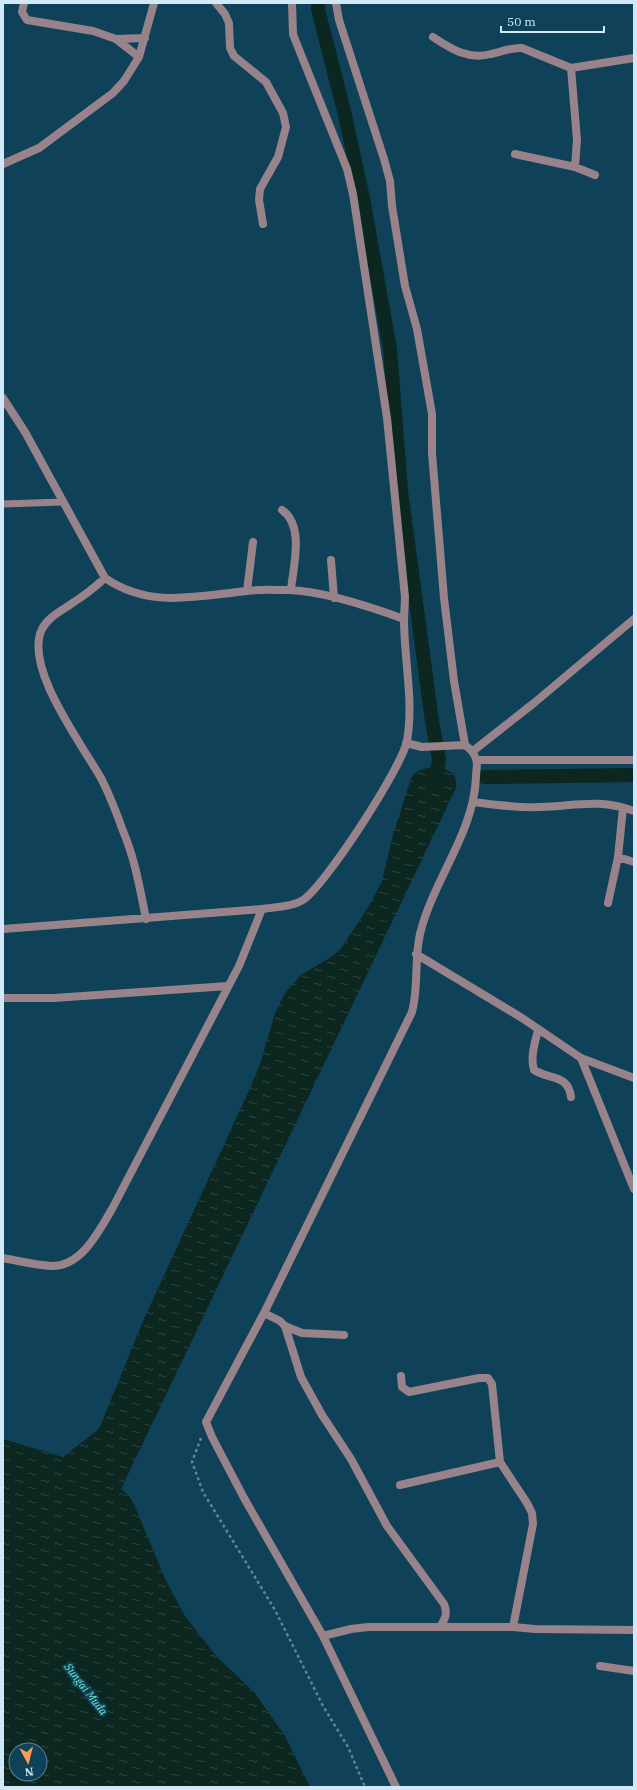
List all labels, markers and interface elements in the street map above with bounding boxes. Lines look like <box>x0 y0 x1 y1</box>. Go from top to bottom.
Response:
scale bar <box>501 8 604 34</box>
text: 50 m <box>507 14 536 29</box>
water label: Sungai Muda <box>61 1659 111 1718</box>
north arrow <box>8 1742 48 1782</box>
text: N <box>24 1764 34 1779</box>

